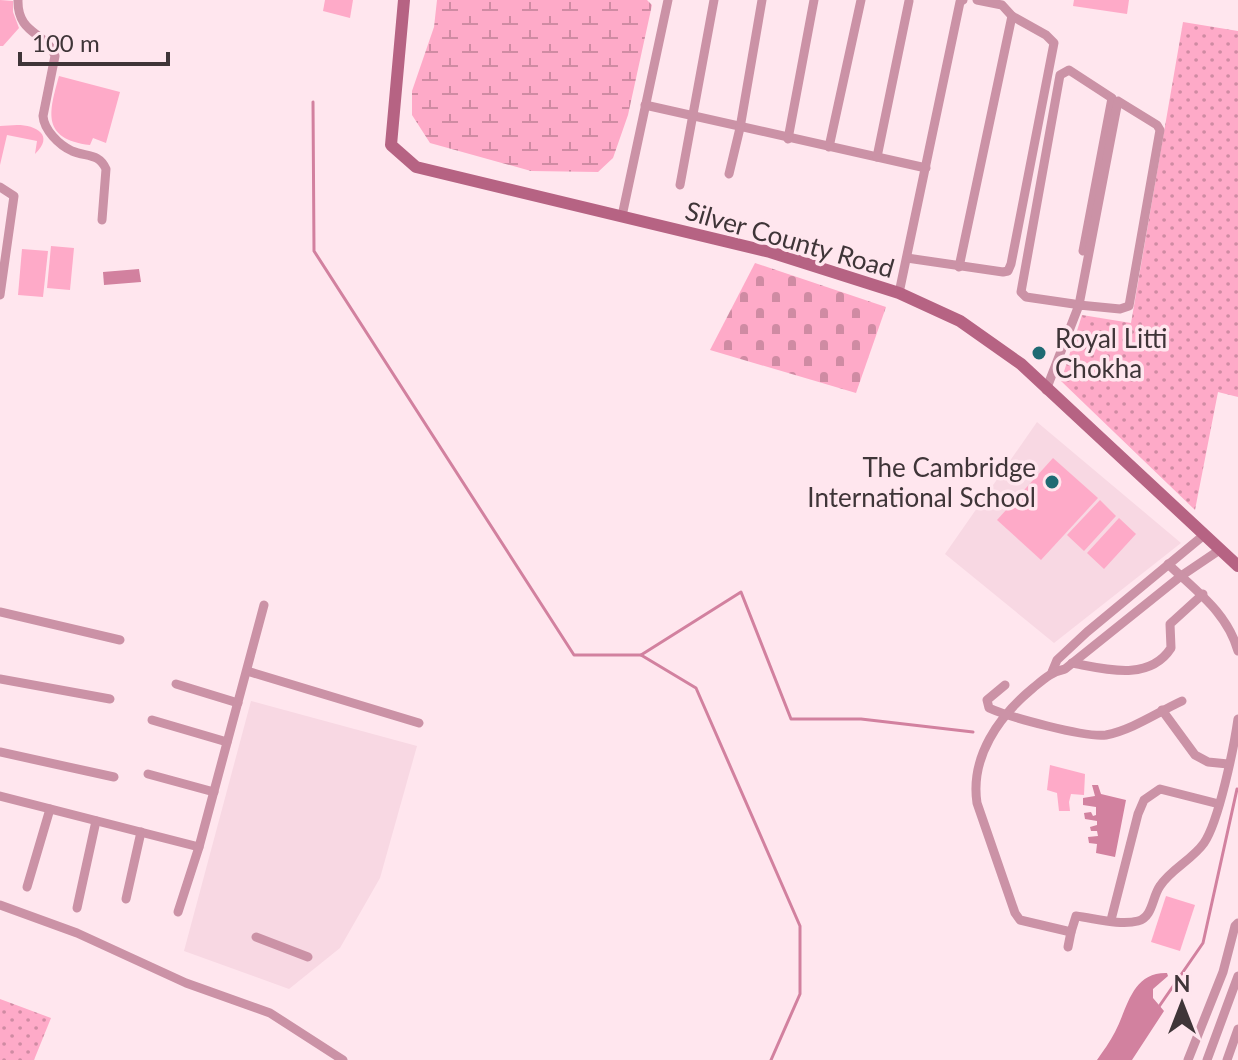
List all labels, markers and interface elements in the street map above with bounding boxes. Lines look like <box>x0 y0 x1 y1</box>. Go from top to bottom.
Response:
scale bar <box>20 16 168 66</box>
text: 100 m <box>32 28 100 57</box>
street label: Silver County Road <box>682 194 898 284</box>
place label: Royal Litti Chokha <box>1055 322 1167 384</box>
marker: Royal Litti Chokha <box>1030 344 1048 362</box>
place label: The Cambridge International School <box>807 451 1036 513</box>
marker: The Cambridge International School <box>1043 473 1061 491</box>
north arrow <box>1142 964 1222 1044</box>
text: N <box>1174 970 1190 997</box>

